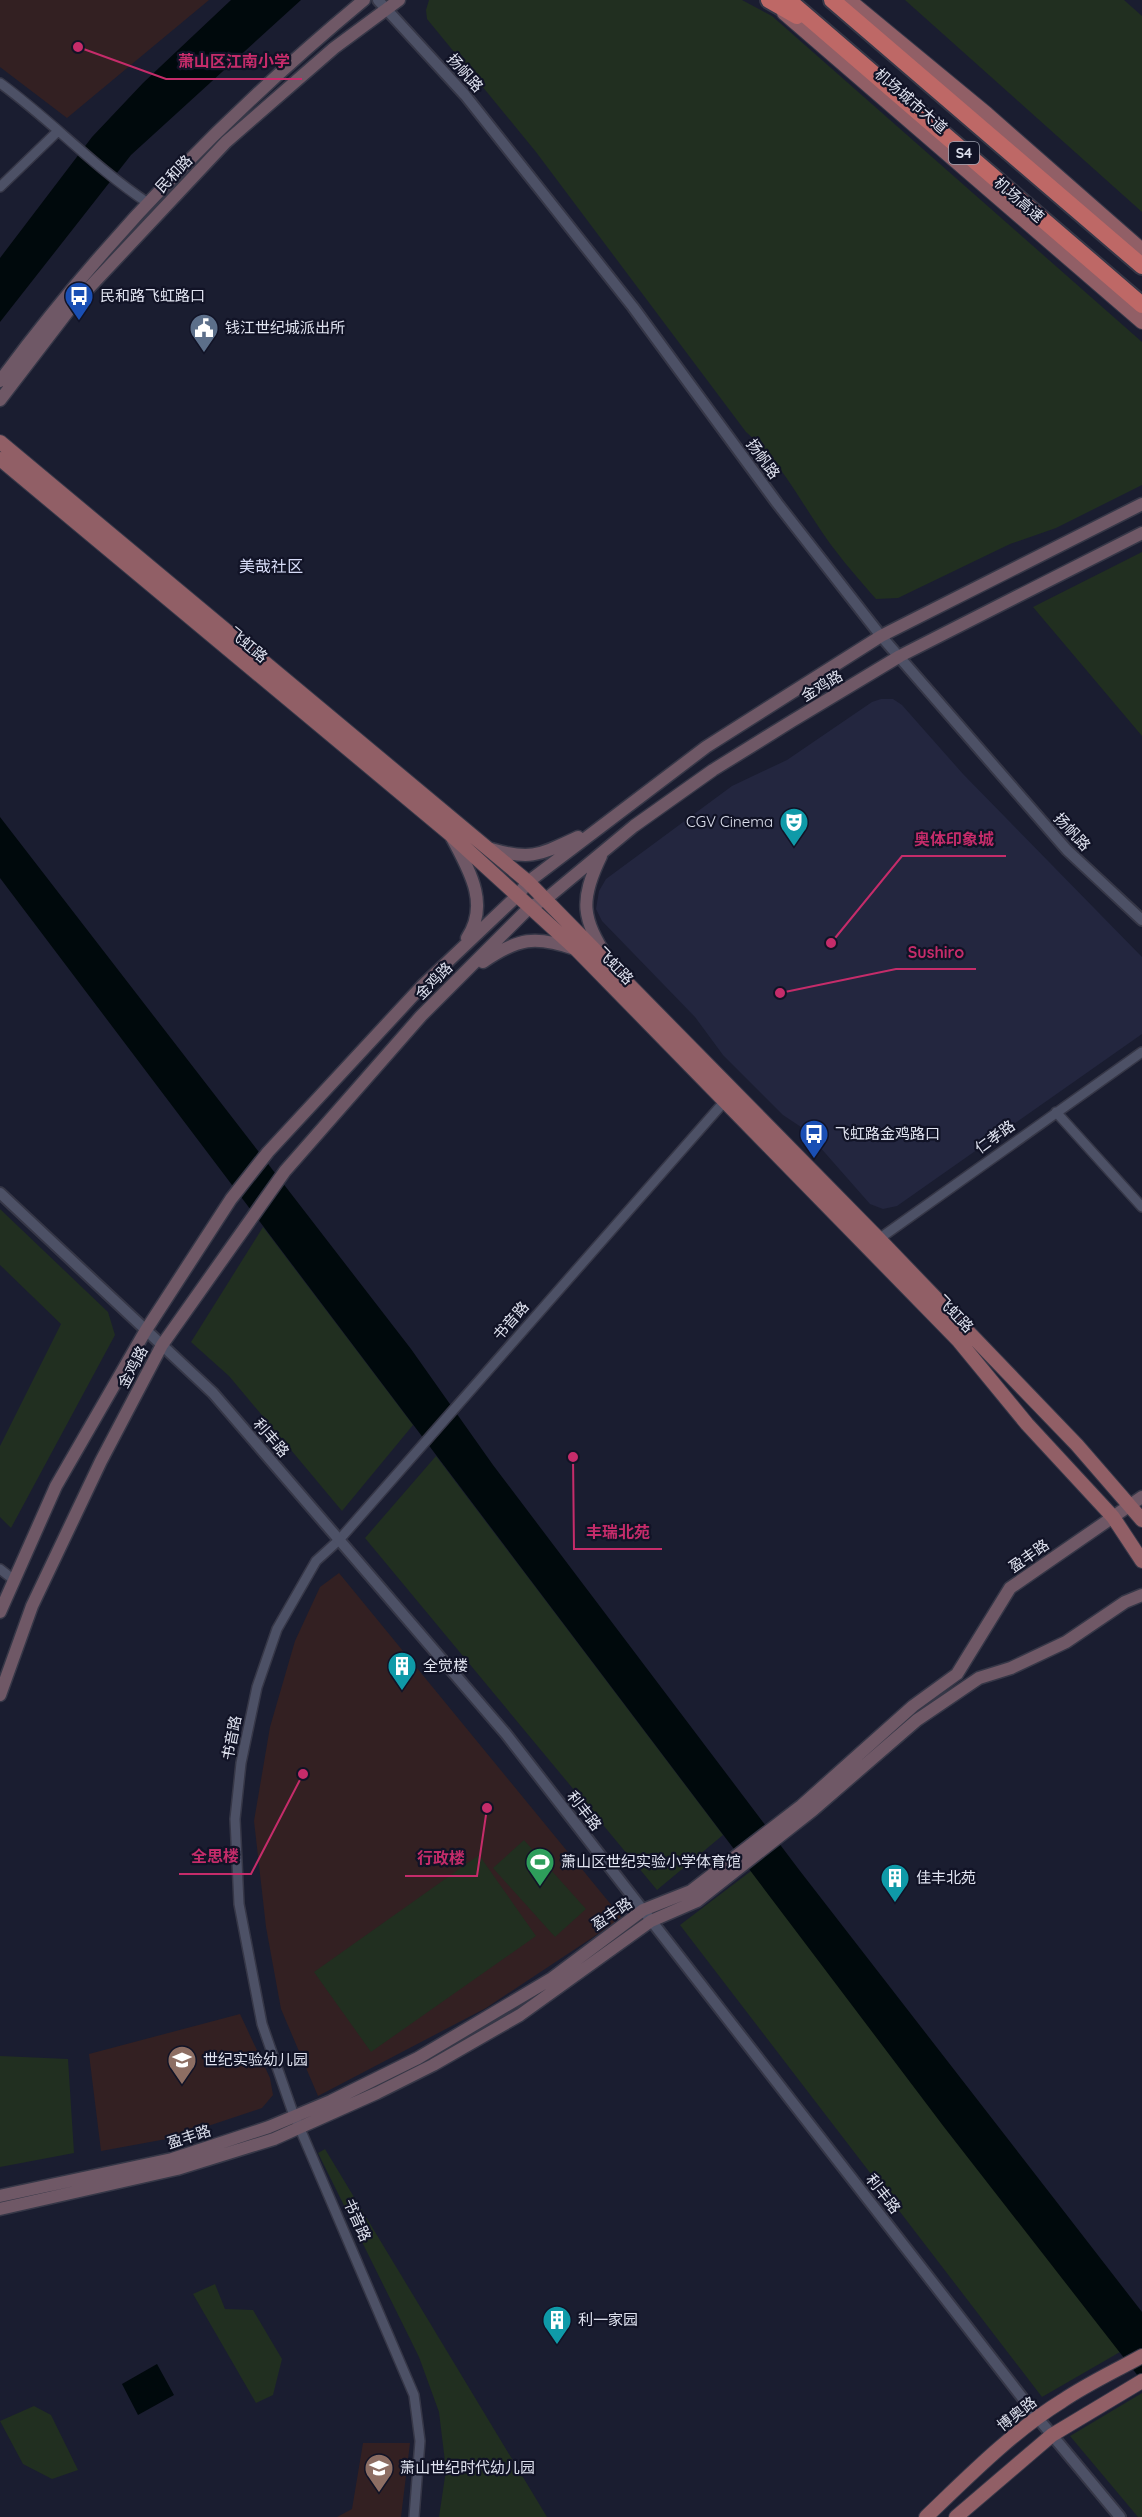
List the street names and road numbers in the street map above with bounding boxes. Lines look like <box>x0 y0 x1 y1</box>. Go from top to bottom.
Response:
street label: 扬帆路 <box>443 50 487 96</box>
street label: 机场城市大道 <box>871 64 952 137</box>
road number: S4 <box>949 142 979 164</box>
street label: 民和路 <box>151 151 196 196</box>
street label: 机场高速 <box>990 173 1048 226</box>
street label: 扬帆路 <box>742 435 784 482</box>
street label: 飞虹路 <box>225 623 272 666</box>
street label: 金鸡路 <box>798 666 846 705</box>
street label: 扬帆路 <box>1050 809 1095 855</box>
street label: 飞虹路 <box>593 943 638 988</box>
street label: 金鸡路 <box>411 958 456 1003</box>
street label: 仁孝路 <box>971 1116 1018 1158</box>
street label: 飞虹路 <box>933 1291 978 1336</box>
street label: 书音路 <box>489 1297 533 1344</box>
street label: 金鸡路 <box>114 1342 152 1391</box>
street label: 利丰路 <box>249 1414 293 1461</box>
street label: 盈丰路 <box>1005 1535 1053 1576</box>
street label: 书音路 <box>218 1714 245 1762</box>
street label: 利丰路 <box>563 1787 606 1834</box>
street label: 盈丰路 <box>588 1893 636 1934</box>
street label: 盈丰路 <box>165 2121 213 2153</box>
street label: 利丰路 <box>862 2170 905 2217</box>
street label: 书音路 <box>340 2195 375 2244</box>
street label: 博奥路 <box>993 2392 1040 2435</box>

